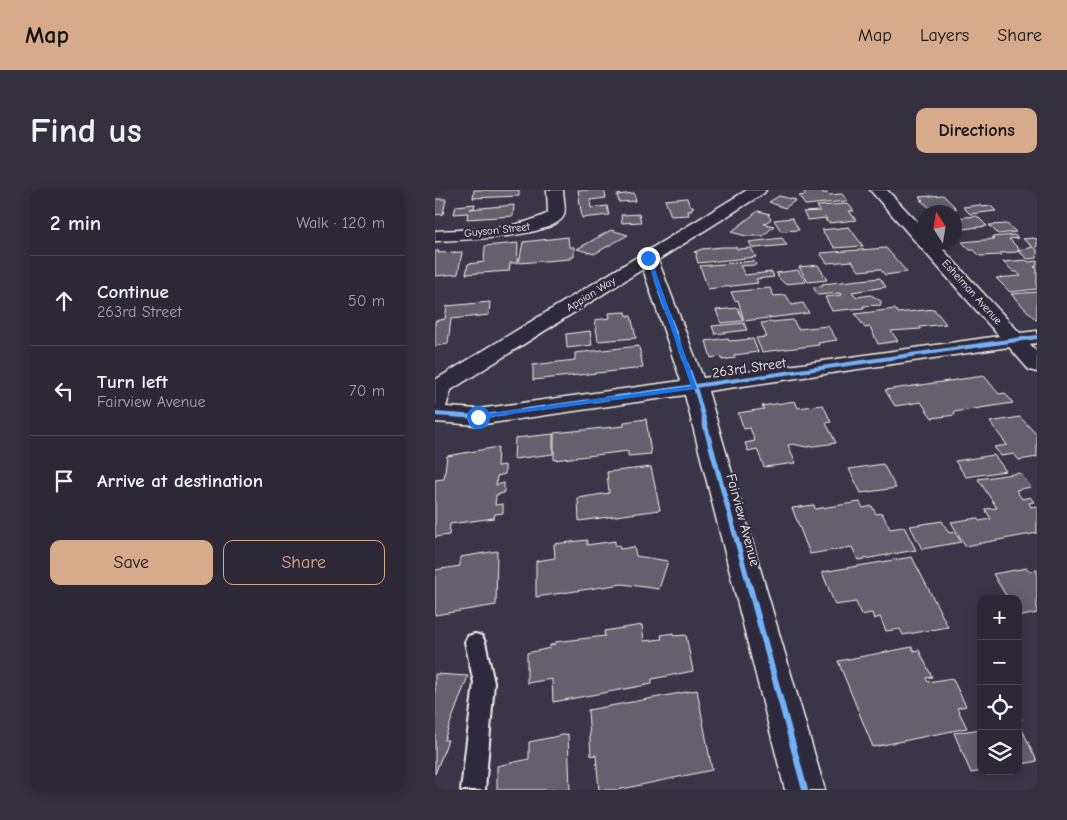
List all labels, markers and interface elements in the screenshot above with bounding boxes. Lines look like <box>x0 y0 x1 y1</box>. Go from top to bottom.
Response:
text: Map <box>25 21 69 49</box>
text: Map <box>858 25 892 46</box>
text: Layers <box>920 25 969 46</box>
text: Share <box>997 25 1042 46</box>
button: Directions <box>916 108 1037 153</box>
text: Find us <box>30 110 142 151</box>
north arrow <box>917 205 962 250</box>
text: 2 min <box>50 211 101 235</box>
text: Walk · 120 m <box>296 214 385 232</box>
street label: Guyson Street <box>463 220 531 240</box>
route end <box>637 247 660 270</box>
street label: Eshelman Avenue <box>939 257 1005 328</box>
street label: Appian Way <box>564 274 618 314</box>
text: Continue <box>97 281 169 303</box>
icon: ahead <box>50 287 78 315</box>
text: 50 m <box>348 292 385 310</box>
text: 263rd Street <box>97 303 182 321</box>
street label: 263rd Street <box>711 354 788 382</box>
text: Turn left <box>97 371 168 393</box>
icon: left <box>50 377 78 405</box>
text: 70 m <box>349 382 385 400</box>
text: Fairview Avenue <box>97 393 206 411</box>
route start <box>467 406 490 429</box>
icon: arrive <box>50 467 78 495</box>
text: Arrive at destination <box>97 470 263 492</box>
street label: Fairview Avenue <box>722 472 764 568</box>
button: Save <box>50 540 213 585</box>
button: Share <box>223 540 385 585</box>
map controls <box>977 595 1022 775</box>
button: + <box>977 595 1022 640</box>
button: − <box>977 640 1022 685</box>
button: locate <box>977 685 1022 730</box>
button: layers <box>977 730 1022 775</box>

